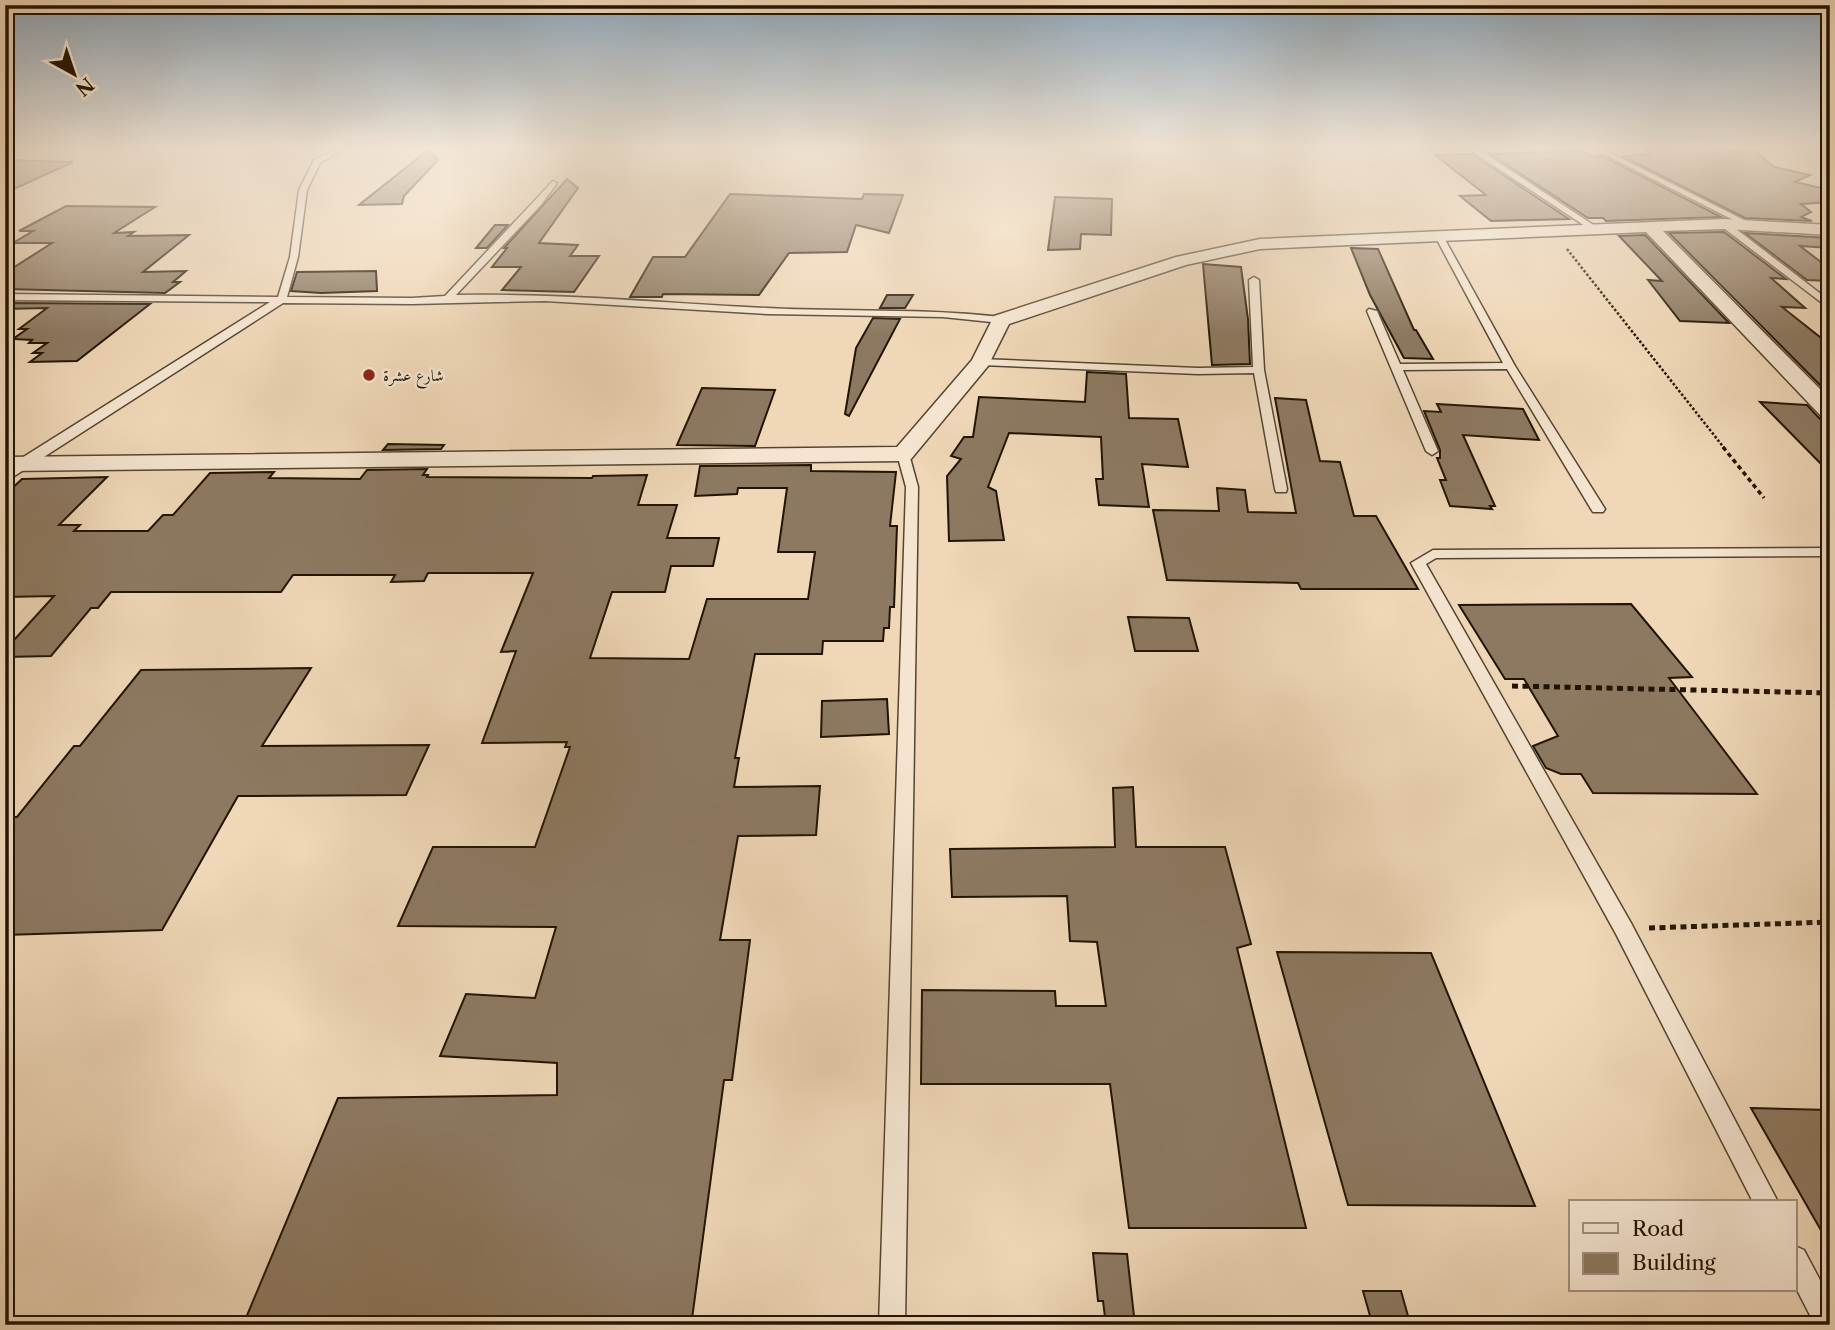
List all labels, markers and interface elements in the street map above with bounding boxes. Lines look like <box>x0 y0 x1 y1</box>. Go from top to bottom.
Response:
north arrow <box>38 38 108 108</box>
text: N <box>71 73 98 101</box>
place label: شارع عشرة <box>383 365 444 389</box>
marker: شارع عشرة <box>361 367 377 383</box>
legend <box>1569 1200 1797 1292</box>
text: Road <box>1632 1216 1684 1241</box>
text: Building <box>1632 1250 1717 1275</box>

